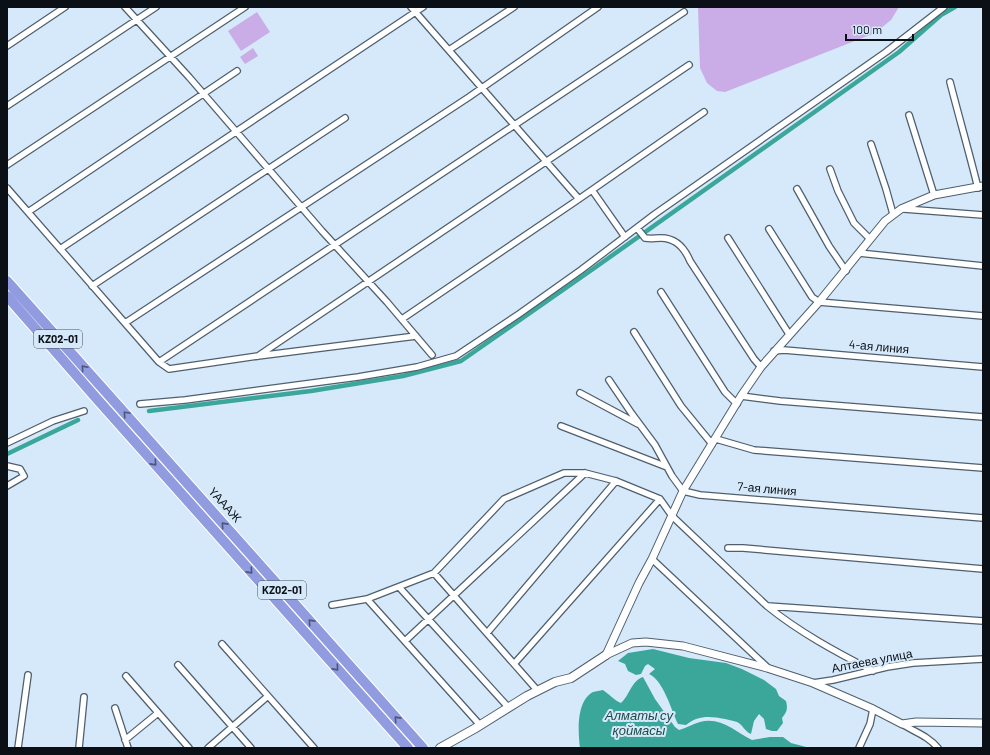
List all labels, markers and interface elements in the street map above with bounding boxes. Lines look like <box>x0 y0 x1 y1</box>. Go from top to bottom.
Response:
scale bar <box>846 16 913 42</box>
text: 100 m <box>852 22 882 36</box>
road number: KZ02-01 <box>34 330 82 348</box>
street label: 4-ая линия <box>848 336 910 356</box>
one-way arrow <box>81 365 88 373</box>
one-way arrow <box>123 411 130 419</box>
one-way arrow <box>149 458 157 466</box>
street label: 7-ая линия <box>737 478 797 498</box>
street label: ҮАААЖ <box>207 484 245 525</box>
one-way arrow <box>222 522 229 529</box>
one-way arrow <box>245 566 252 573</box>
road number: KZ02-01 <box>258 581 306 599</box>
one-way arrow <box>309 619 316 626</box>
street label: Алтаева улица <box>830 645 914 676</box>
one-way arrow <box>332 663 339 670</box>
water label: Алматы су қоймасы <box>604 707 674 738</box>
one-way arrow <box>395 716 402 724</box>

